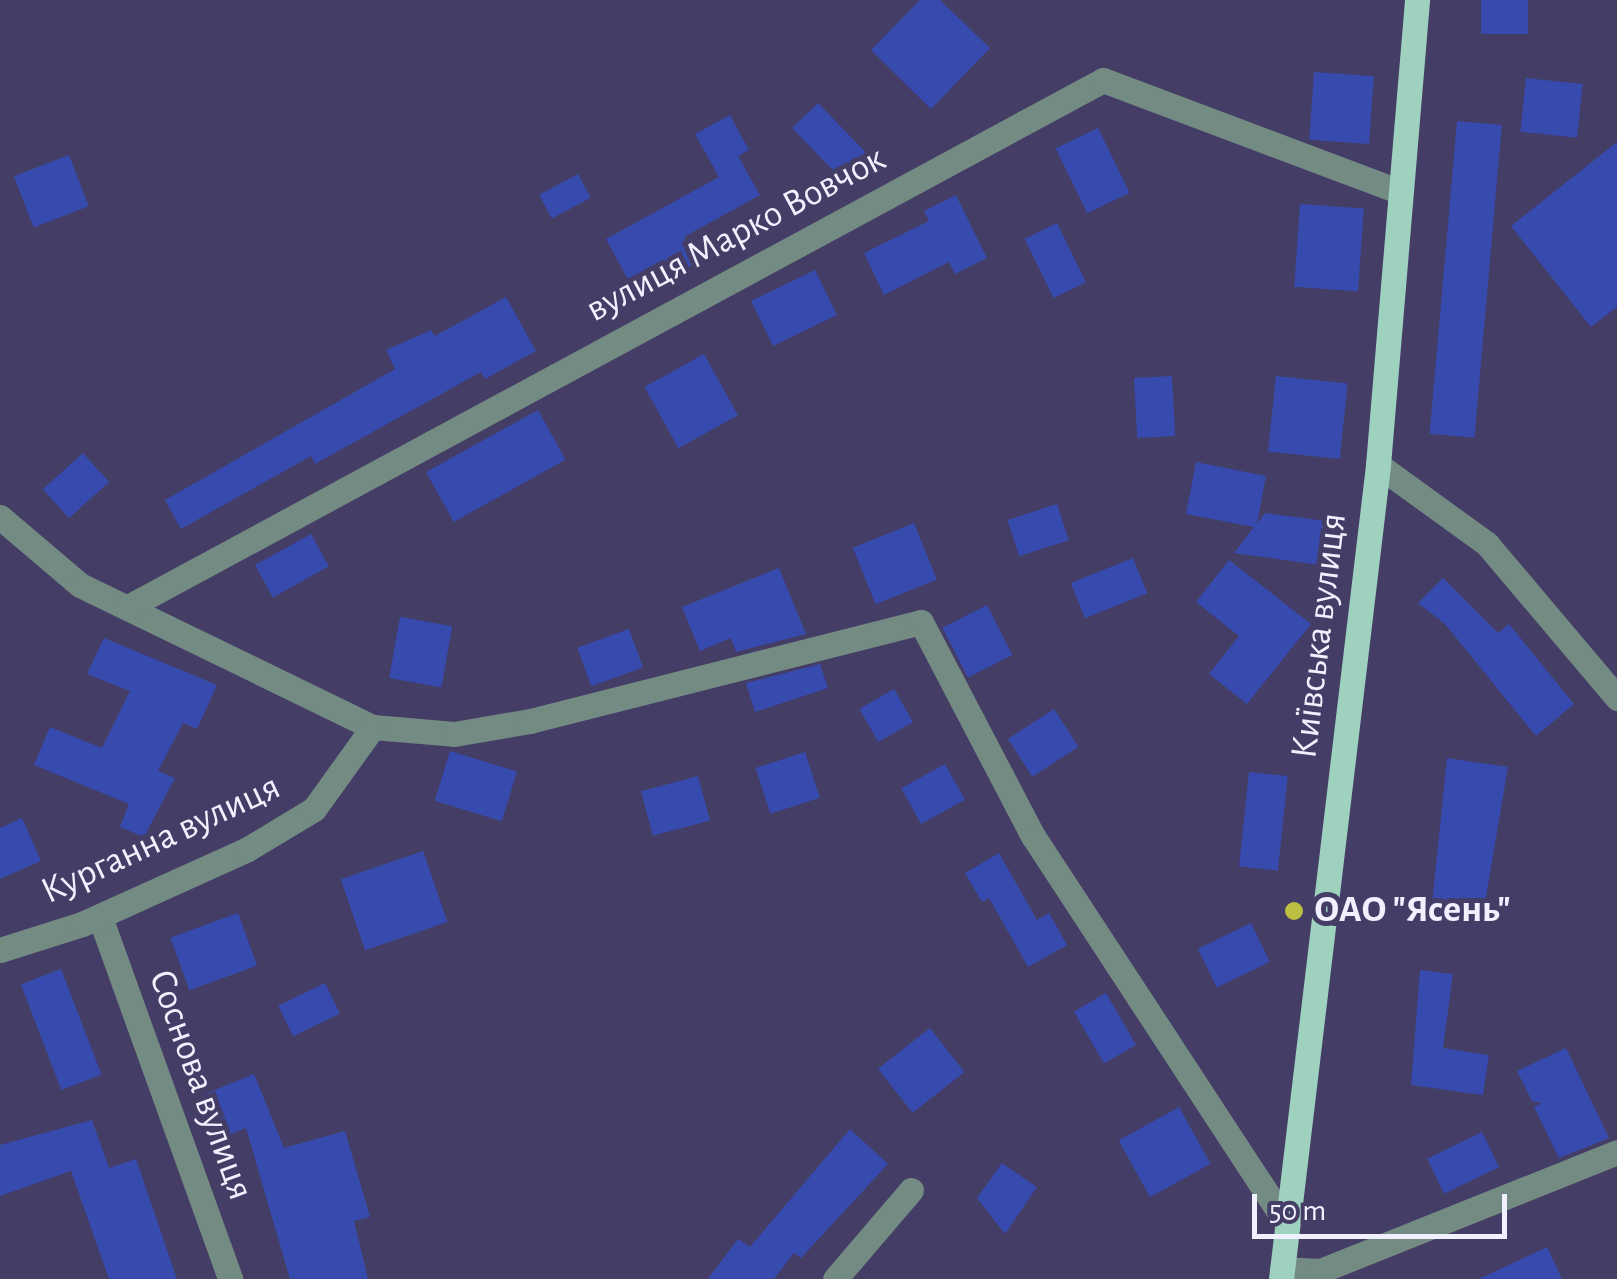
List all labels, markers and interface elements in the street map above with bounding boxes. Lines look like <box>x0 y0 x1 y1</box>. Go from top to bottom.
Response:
street label: вулиця Марко Вовчок <box>578 137 894 333</box>
street label: Київська вулиця <box>1282 511 1358 761</box>
street label: Курганна вулиця <box>34 765 288 915</box>
place label: ОАО "Ясень" <box>1314 888 1511 934</box>
marker: ОАО "Ясень" <box>1283 900 1305 922</box>
street label: Соснова вулиця <box>137 964 263 1206</box>
scale bar <box>1257 1174 1512 1236</box>
text: 50 m <box>1269 1196 1326 1226</box>

